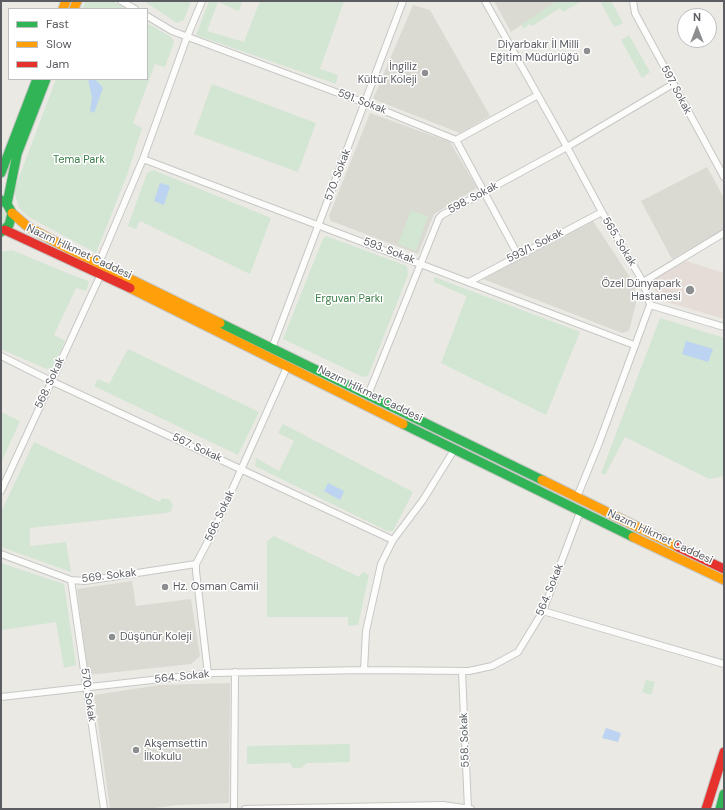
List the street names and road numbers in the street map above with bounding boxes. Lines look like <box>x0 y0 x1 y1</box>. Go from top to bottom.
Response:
street label: 597. Sokak <box>658 63 694 117</box>
street label: 591. Sokak <box>336 87 388 117</box>
street label: 570. Sokak <box>322 147 354 203</box>
street label: 598. Sokak <box>446 179 500 217</box>
street label: 565. Sokak <box>599 215 639 269</box>
street label: Nazım Hikmet Caddesi <box>24 222 134 282</box>
street label: 593/1. Sokak <box>504 226 566 266</box>
street label: 593. Sokak <box>361 235 417 267</box>
street label: 568. Sokak <box>32 355 68 411</box>
street label: Nazım Hikmet Caddesi <box>316 363 424 425</box>
street label: 567. Sokak <box>170 431 224 465</box>
street label: 566. Sokak <box>202 488 238 544</box>
street label: Nazım Hikmet Caddesi <box>605 507 715 567</box>
street label: 564. Sokak <box>534 562 566 618</box>
street label: 569. Sokak <box>81 566 137 586</box>
street label: 570. Sokak <box>78 667 98 723</box>
street label: 564. Sokak <box>154 668 210 686</box>
street label: 558. Sokak <box>457 712 473 768</box>

